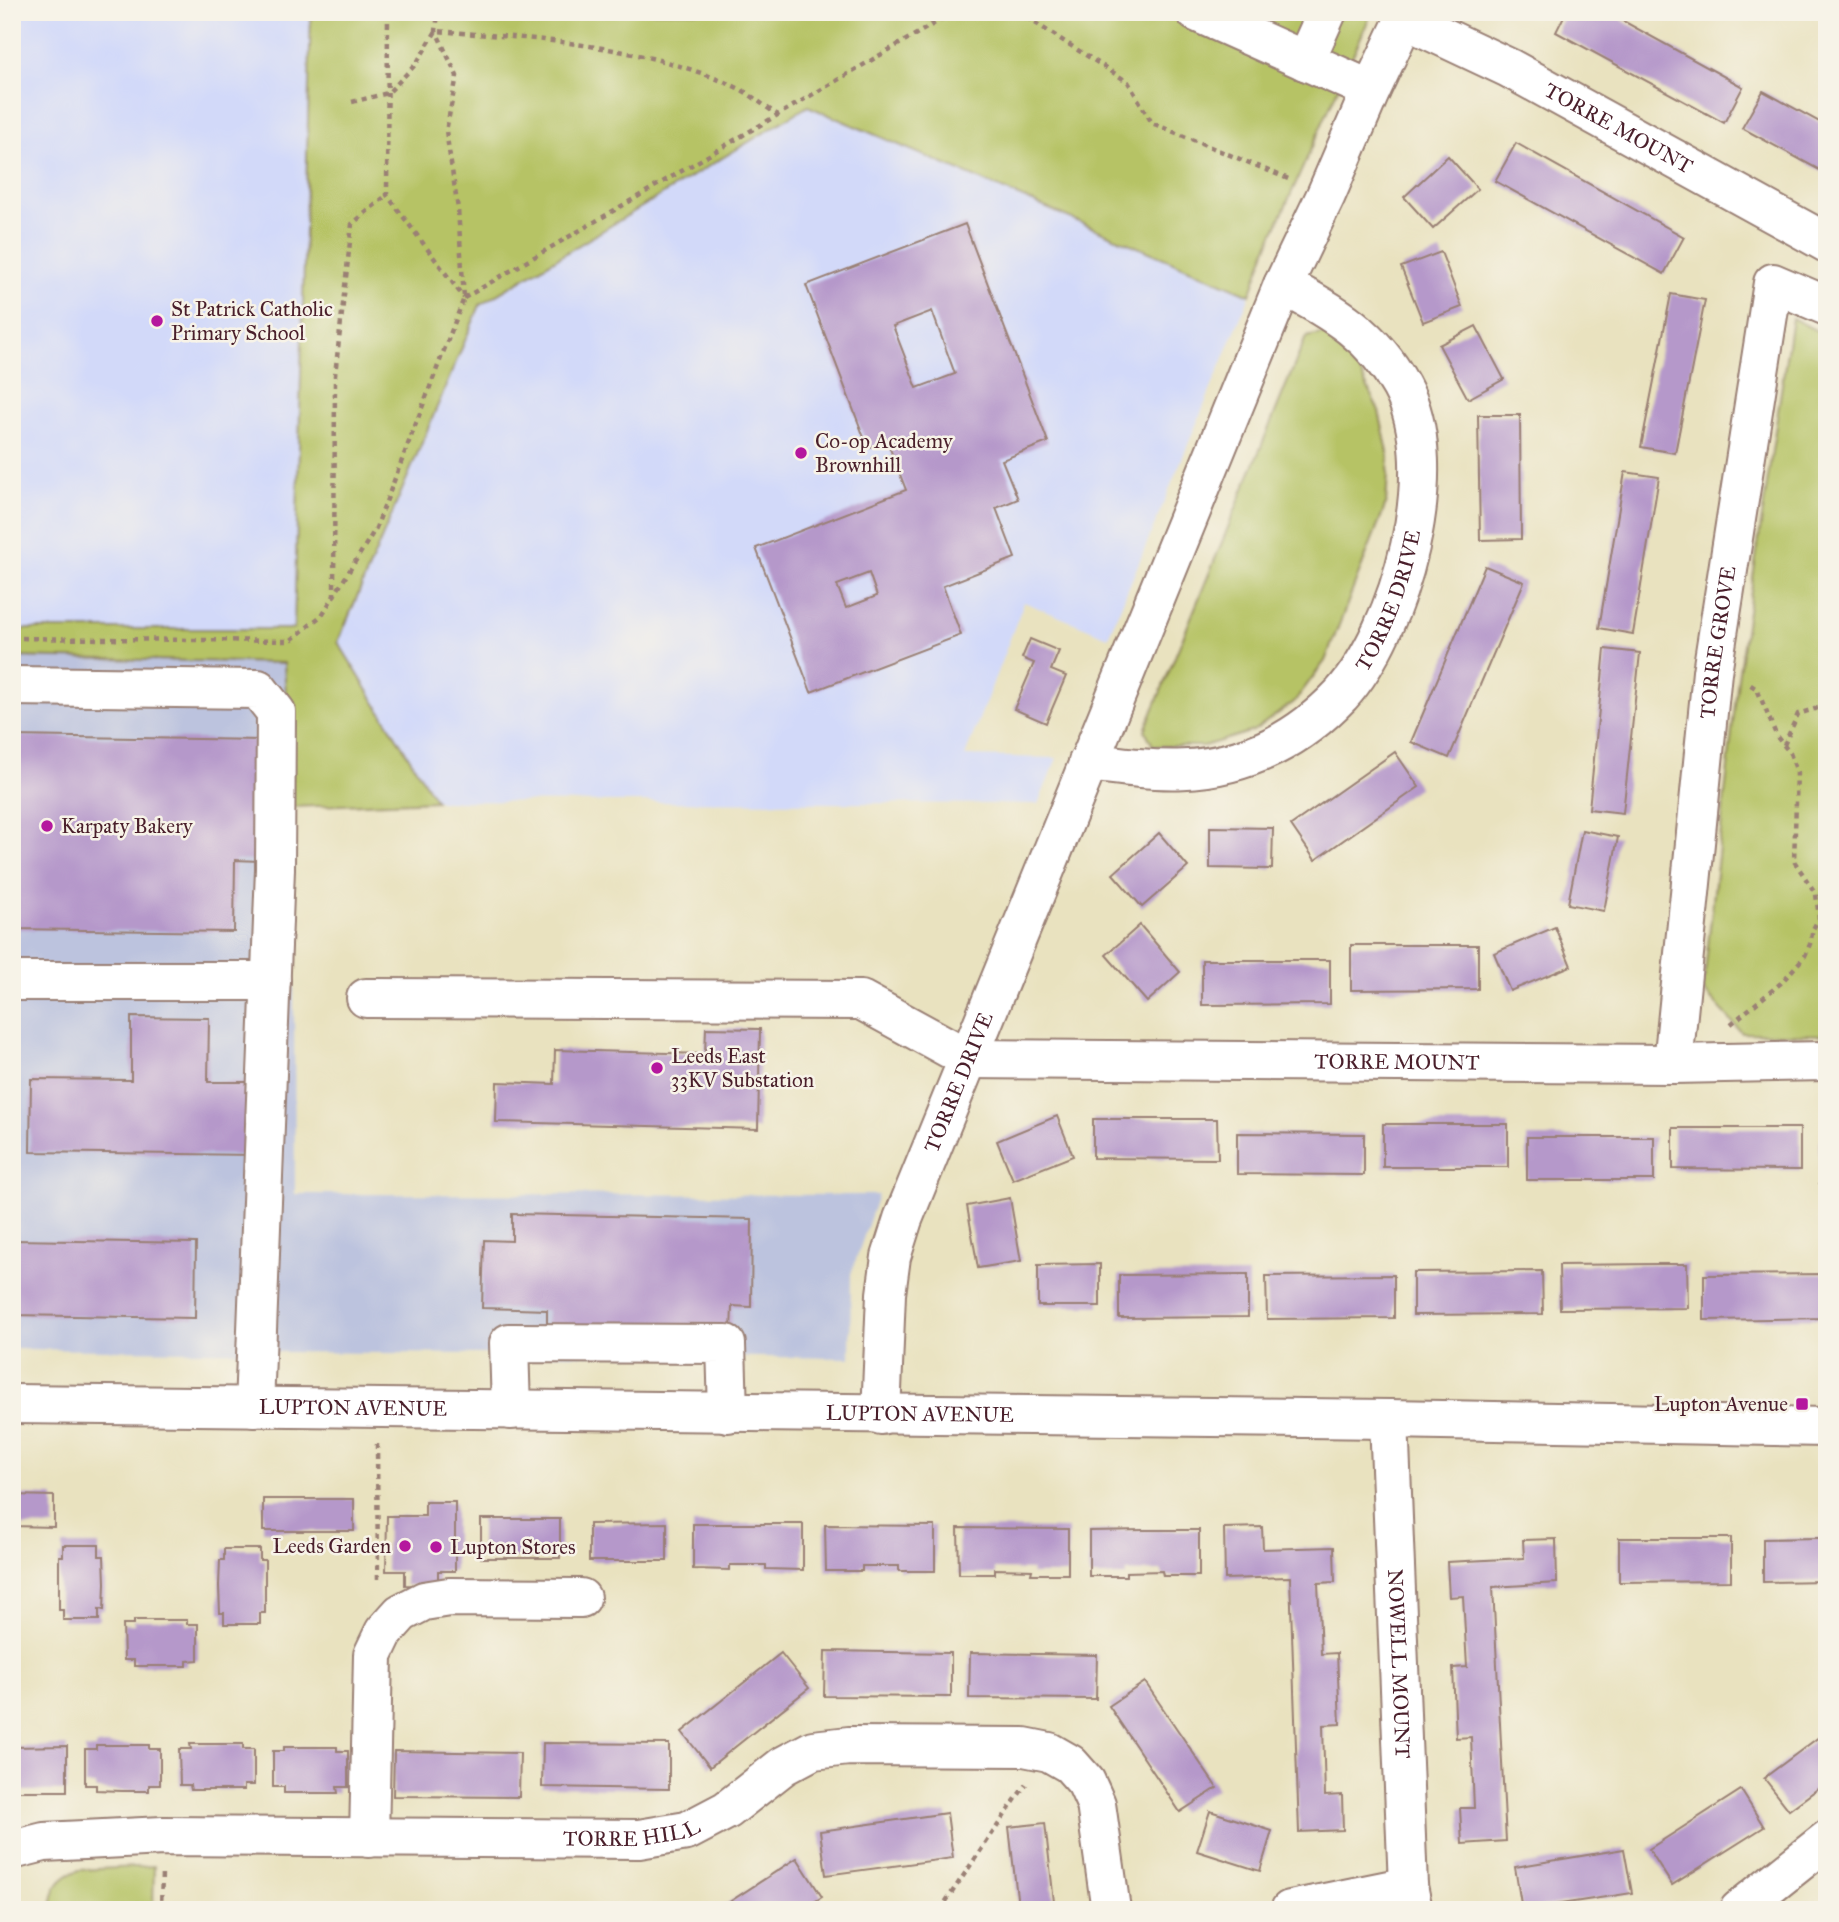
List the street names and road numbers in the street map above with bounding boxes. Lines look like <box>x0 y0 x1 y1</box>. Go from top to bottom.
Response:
street label: TORRE MOUNT <box>1540 77 1697 180</box>
street label: TORRE DRIVE <box>1350 528 1426 676</box>
street label: TORRE GROVE <box>1694 564 1741 720</box>
street label: TORRE DRIVE <box>919 1008 999 1156</box>
street label: TORRE MOUNT <box>1314 1048 1480 1076</box>
street label: LUPTON AVENUE <box>259 1394 447 1422</box>
street label: LUPTON AVENUE <box>826 1400 1014 1428</box>
street label: NOWELL MOUNT <box>1382 1568 1416 1759</box>
street label: TORRE HILL <box>563 1813 705 1852</box>

